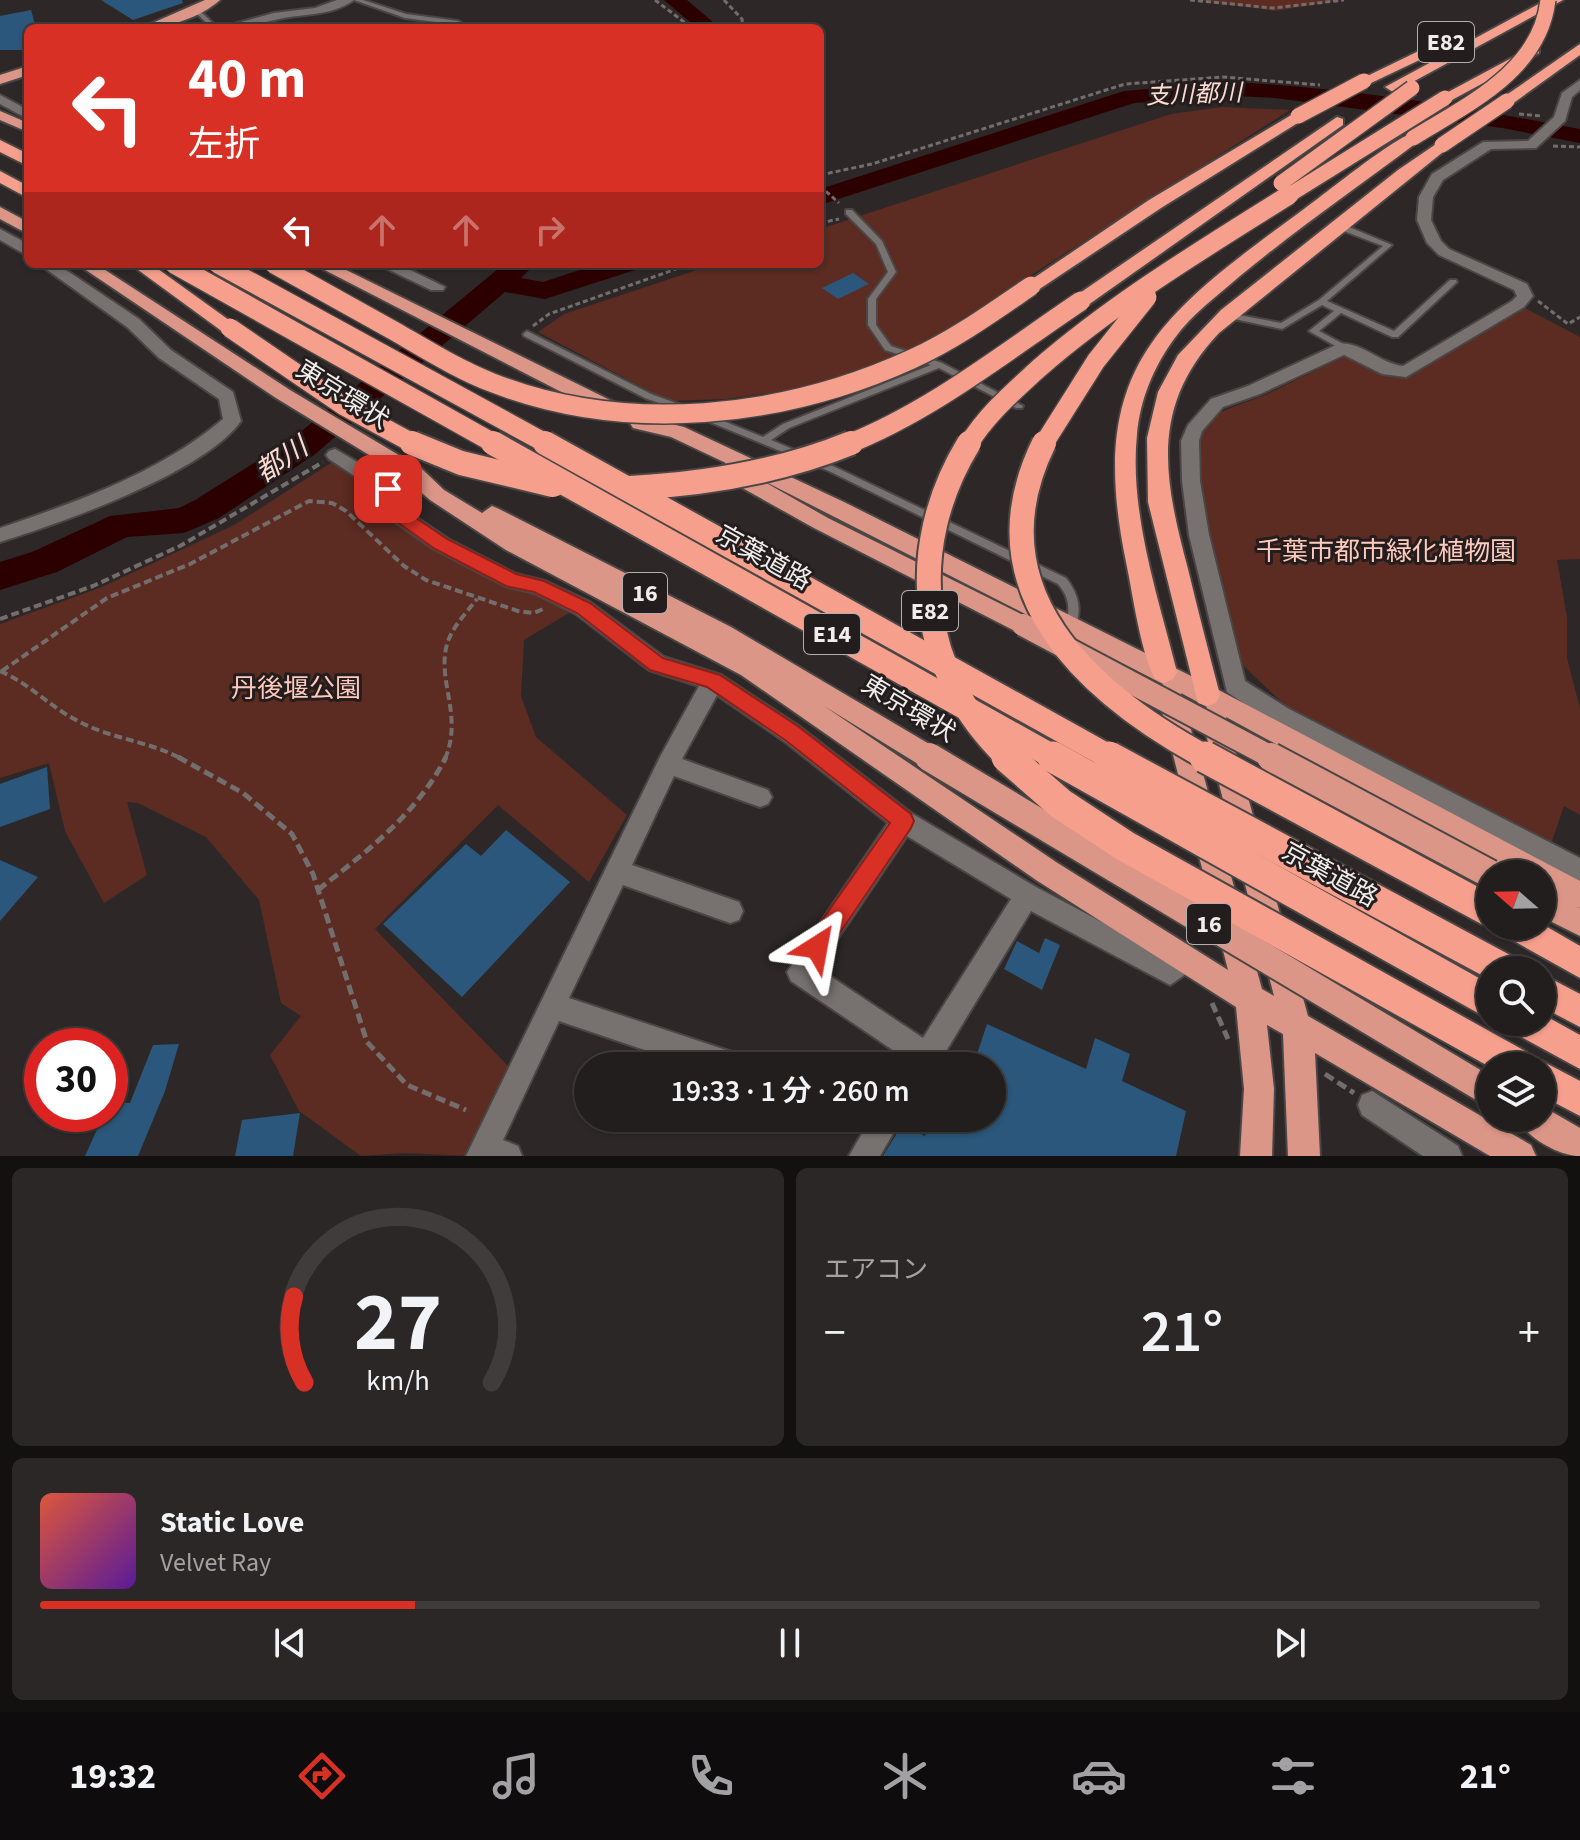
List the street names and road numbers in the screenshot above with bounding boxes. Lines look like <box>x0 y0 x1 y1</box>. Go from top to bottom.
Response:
road number: E82 <box>1418 22 1474 62</box>
street label: 東京環状 <box>289 351 397 438</box>
street label: 京葉道路 <box>709 516 818 599</box>
road number: 16 <box>623 573 667 613</box>
road number: E82 <box>902 591 958 631</box>
road number: E14 <box>804 614 860 654</box>
street label: 東京環状 <box>855 666 963 751</box>
street label: 京葉道路 <box>1275 833 1384 916</box>
road number: 16 <box>1187 904 1231 944</box>

